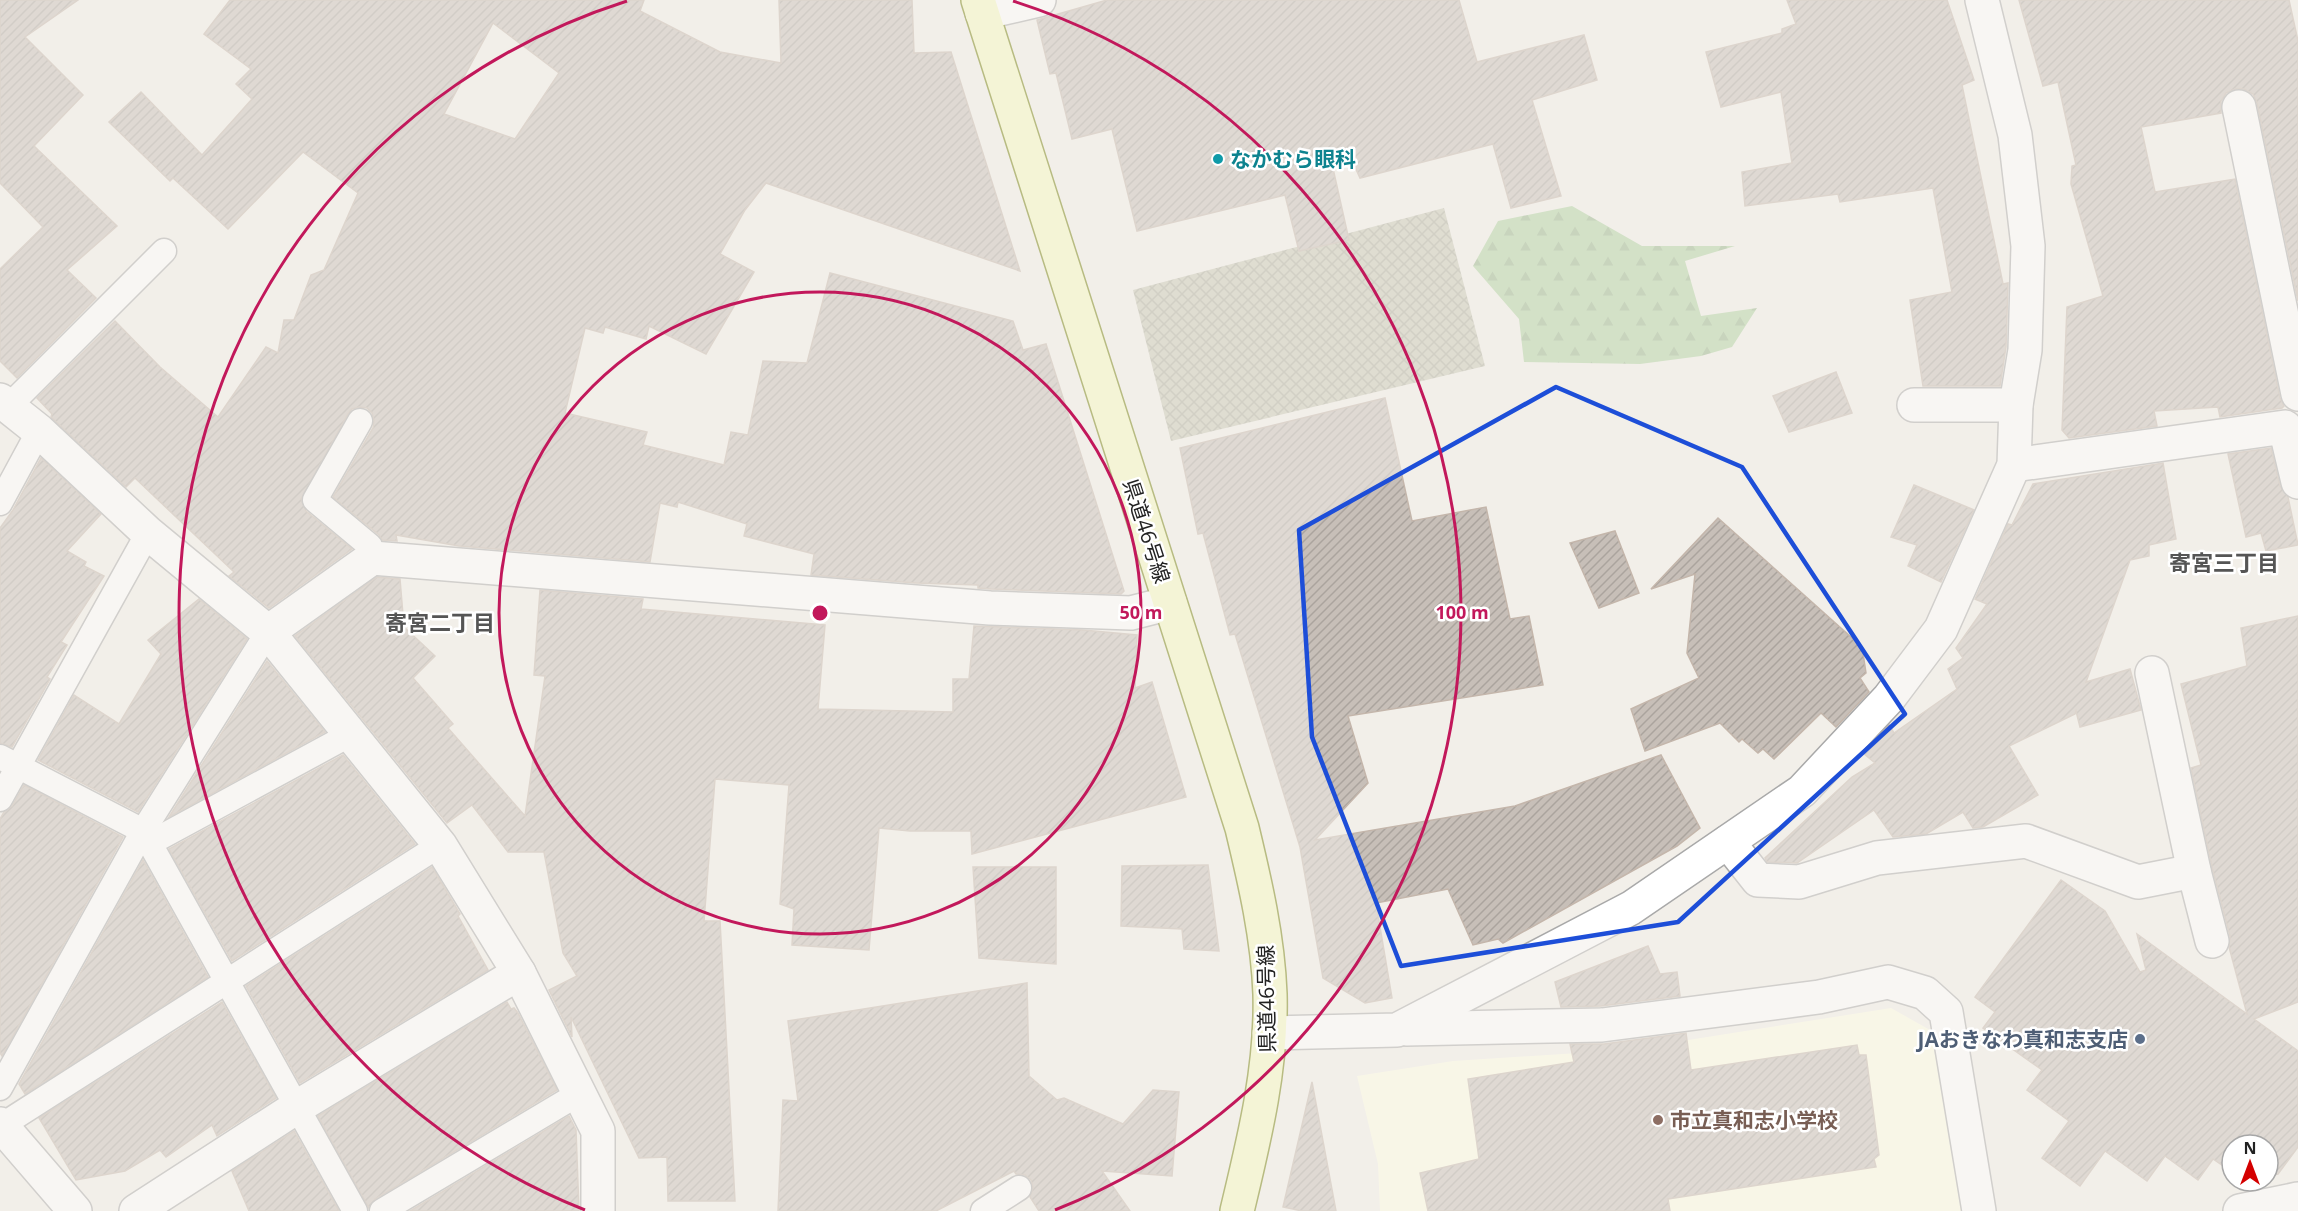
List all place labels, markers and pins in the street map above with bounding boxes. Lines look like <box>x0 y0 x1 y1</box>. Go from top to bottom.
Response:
place label: なかむら眼科 <box>1230 145 1356 173</box>
marker: なかむら眼科 <box>1211 152 1225 166</box>
centre of rings <box>810 603 830 623</box>
place label: JAおきなわ真和志支店 <box>1916 1025 2128 1053</box>
marker: JAおきなわ真和志支店 <box>2133 1032 2147 1046</box>
place label: 市立真和志小学校 <box>1670 1106 1838 1134</box>
marker: 市立真和志小学校 <box>1651 1113 1665 1127</box>

